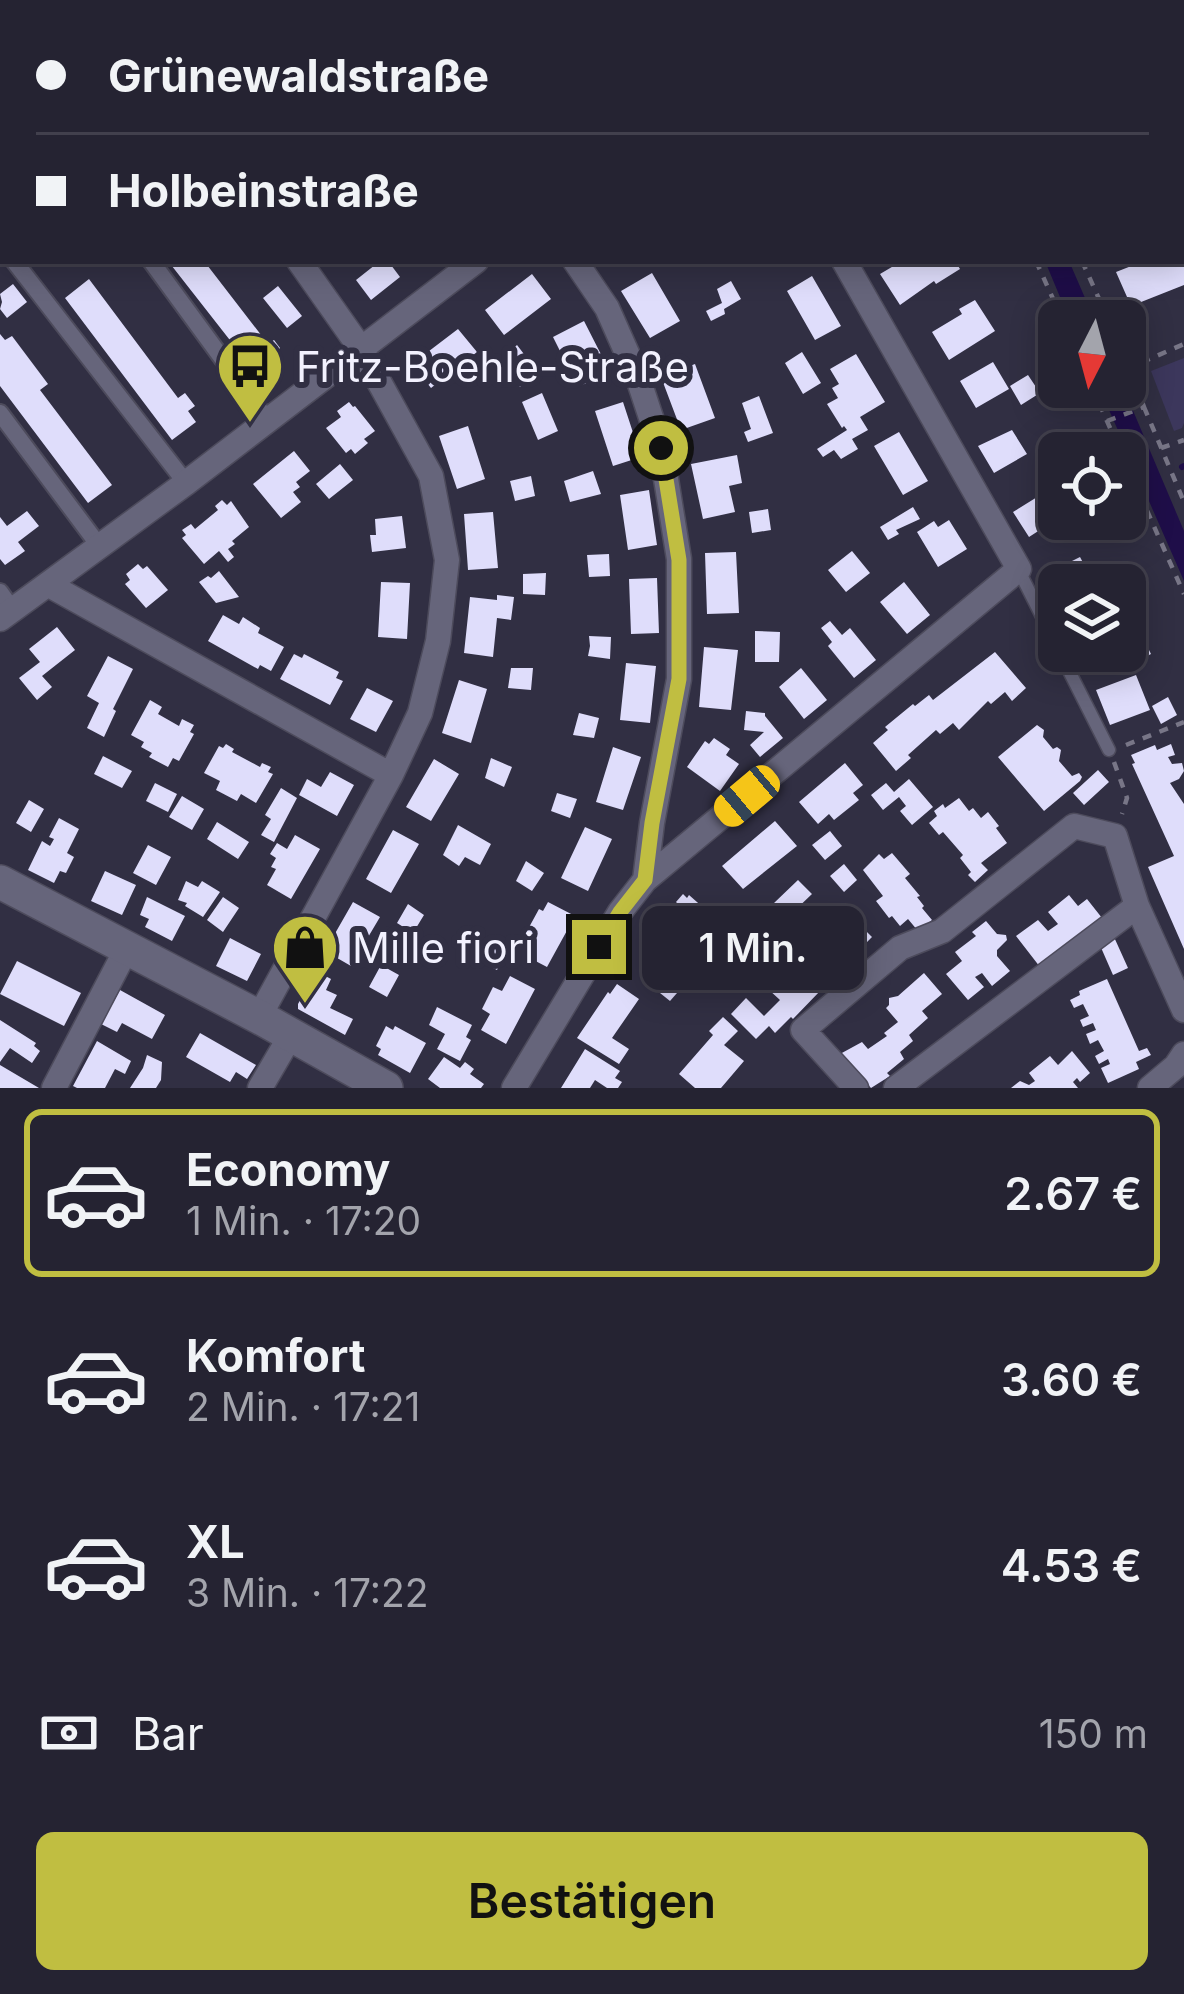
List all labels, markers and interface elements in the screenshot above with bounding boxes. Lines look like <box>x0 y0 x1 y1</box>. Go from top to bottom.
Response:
text: Grünewaldstraße <box>108 48 489 103</box>
text: Holbeinstraße <box>108 163 419 218</box>
north arrow <box>1038 300 1146 408</box>
map controls <box>1038 300 1146 672</box>
bus stop icon: Fritz-Boehle-Straße <box>215 331 285 425</box>
place label: Fritz-Boehle-Straße <box>296 341 689 392</box>
route start <box>634 421 688 475</box>
button: locate <box>1038 432 1146 540</box>
button: layers <box>1038 564 1146 672</box>
car <box>708 759 786 833</box>
callout: 1 Min. <box>641 905 863 989</box>
shop icon: Mille fiori <box>270 912 340 1006</box>
route end <box>572 920 626 974</box>
place label: Mille fiori <box>352 922 534 973</box>
text: 1 Min. <box>699 924 807 971</box>
icon: car <box>42 1139 150 1247</box>
text: Economy <box>186 1142 390 1197</box>
text: 2.67 € <box>1004 1166 1142 1221</box>
text: 1 Min. · 17:20 <box>186 1197 421 1244</box>
icon: car <box>42 1325 150 1433</box>
text: Komfort <box>186 1328 365 1383</box>
text: 3.60 € <box>1001 1352 1142 1407</box>
text: 2 Min. · 17:21 <box>186 1383 420 1430</box>
icon: car <box>42 1511 150 1619</box>
text: XL <box>186 1514 245 1569</box>
text: 4.53 € <box>1001 1538 1142 1593</box>
text: 3 Min. · 17:22 <box>186 1569 429 1616</box>
icon: cash <box>36 1700 102 1766</box>
text: Bar <box>132 1706 204 1761</box>
text: 150 m <box>1039 1710 1148 1757</box>
button: Bestätigen <box>36 1832 1148 1970</box>

